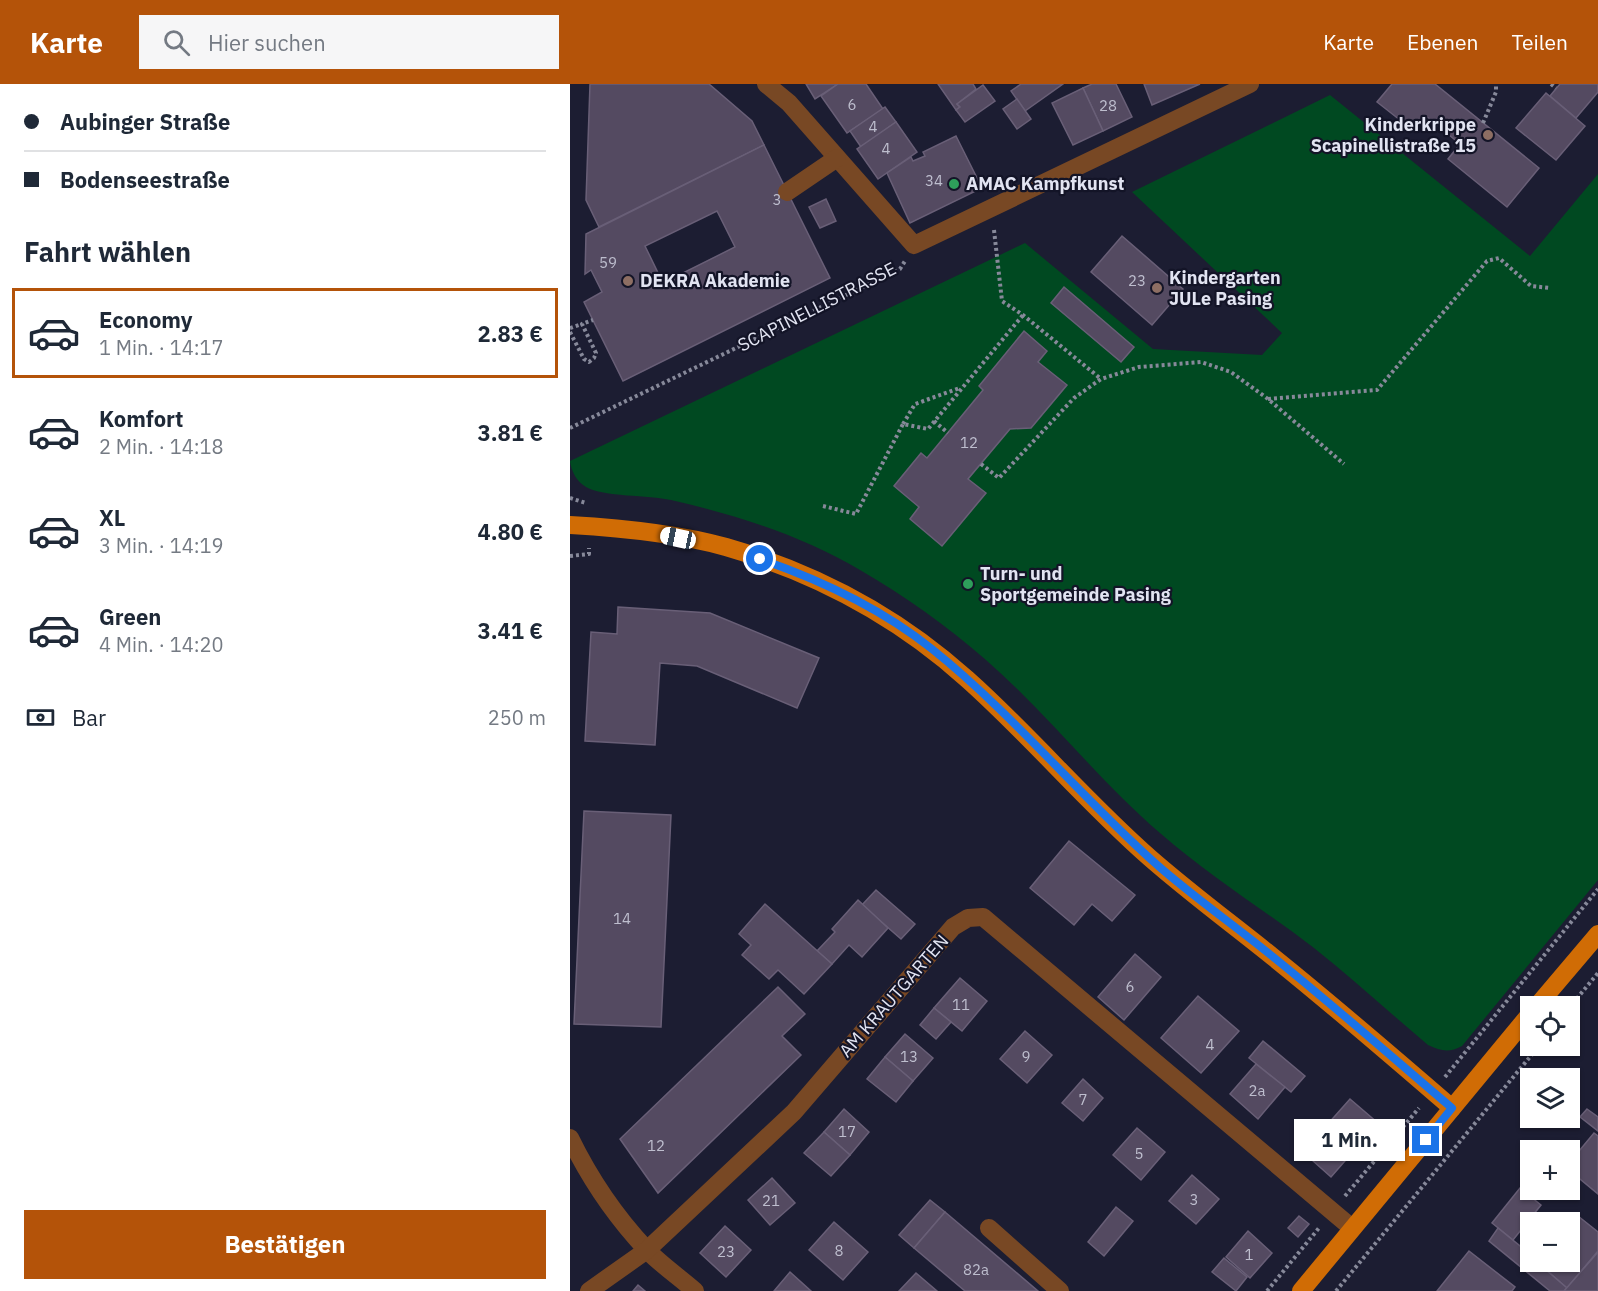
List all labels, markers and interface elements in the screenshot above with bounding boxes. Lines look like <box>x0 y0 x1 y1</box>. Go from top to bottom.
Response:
search box <box>139 15 559 69</box>
text: Karte <box>30 24 103 61</box>
icon: search <box>160 26 193 59</box>
text: Hier suchen <box>208 28 326 57</box>
text: Karte <box>1323 28 1374 56</box>
text: Ebenen <box>1407 28 1478 56</box>
text: Teilen <box>1511 28 1568 56</box>
house number: 6 <box>847 95 857 114</box>
house number: 28 <box>1099 96 1117 115</box>
text: Aubinger Straße <box>60 107 230 136</box>
place label: Kinderkrippe Scapinellistraße 15 <box>1311 113 1476 157</box>
house number: 4 <box>868 117 878 136</box>
marker: Kinderkrippe Scapinellistraße 15 <box>1481 128 1495 142</box>
house number: 4 <box>881 139 891 158</box>
text: Bodenseestraße <box>60 165 230 194</box>
house number: 34 <box>925 171 943 190</box>
place label: AMAC Kampfkunst <box>966 172 1124 195</box>
marker: AMAC Kampfkunst <box>947 177 961 191</box>
house number: 3 <box>772 190 782 209</box>
text: Fahrt wählen <box>24 234 191 269</box>
house number: 59 <box>599 253 617 272</box>
street label: SCAPINELLISTRASSE <box>734 257 900 356</box>
place label: Kindergarten JULe Pasing <box>1169 266 1281 310</box>
place label: DEKRA Akademie <box>640 269 790 292</box>
house number: 23 <box>1128 271 1146 290</box>
marker: DEKRA Akademie <box>621 274 635 288</box>
marker: Kindergarten JULe Pasing <box>1150 281 1164 295</box>
text: Economy <box>99 305 193 334</box>
icon: car <box>27 306 81 360</box>
text: 2.83 € <box>478 319 543 348</box>
text: 1 Min. · 14:17 <box>99 334 224 361</box>
text: Komfort <box>99 404 184 433</box>
icon: car <box>27 405 81 459</box>
text: 3.81 € <box>478 418 543 447</box>
text: 2 Min. · 14:18 <box>99 433 224 460</box>
house number: 12 <box>960 433 978 452</box>
text: XL <box>99 503 125 532</box>
icon: car <box>27 504 81 558</box>
text: 4.80 € <box>478 517 543 546</box>
car <box>659 525 697 551</box>
text: 3 Min. · 14:19 <box>99 532 224 559</box>
route start <box>746 545 773 572</box>
place label: Turn- und Sportgemeinde Pasing <box>980 562 1171 606</box>
marker: Turn- und Sportgemeinde Pasing <box>961 577 975 591</box>
text: Green <box>99 602 161 631</box>
icon: car <box>27 603 81 657</box>
text: 3.41 € <box>478 616 543 645</box>
text: 4 Min. · 14:20 <box>99 631 224 658</box>
icon: cash <box>24 701 57 734</box>
text: Bar <box>72 703 106 732</box>
text: 250 m <box>488 704 546 731</box>
house number: 14 <box>613 909 631 928</box>
street label: AM KRAUTGARTEN <box>834 929 953 1062</box>
house number: 6 <box>1125 977 1135 996</box>
house number: 11 <box>952 995 970 1014</box>
map controls <box>1520 996 1580 1272</box>
button: locate <box>1520 996 1580 1056</box>
house number: 4 <box>1205 1035 1215 1054</box>
house number: 13 <box>900 1047 918 1066</box>
house number: 9 <box>1021 1047 1031 1066</box>
button: layers <box>1520 1068 1580 1128</box>
house number: 2a <box>1248 1081 1266 1100</box>
house number: 7 <box>1078 1090 1088 1109</box>
callout: 1 Min. <box>1294 1119 1405 1161</box>
house number: 17 <box>838 1122 856 1141</box>
text: 1 Min. <box>1321 1126 1378 1153</box>
route end <box>1412 1126 1439 1153</box>
house number: 12 <box>647 1136 665 1155</box>
button: + <box>1520 1140 1580 1200</box>
house number: 5 <box>1134 1144 1144 1163</box>
house number: 3 <box>1189 1190 1199 1209</box>
house number: 21 <box>762 1191 780 1210</box>
button: Bestätigen <box>24 1210 546 1279</box>
button: − <box>1520 1212 1580 1272</box>
house number: 8 <box>834 1241 844 1260</box>
house number: 23 <box>717 1242 735 1261</box>
house number: 1 <box>1244 1245 1254 1264</box>
house number: 82a <box>963 1260 989 1279</box>

